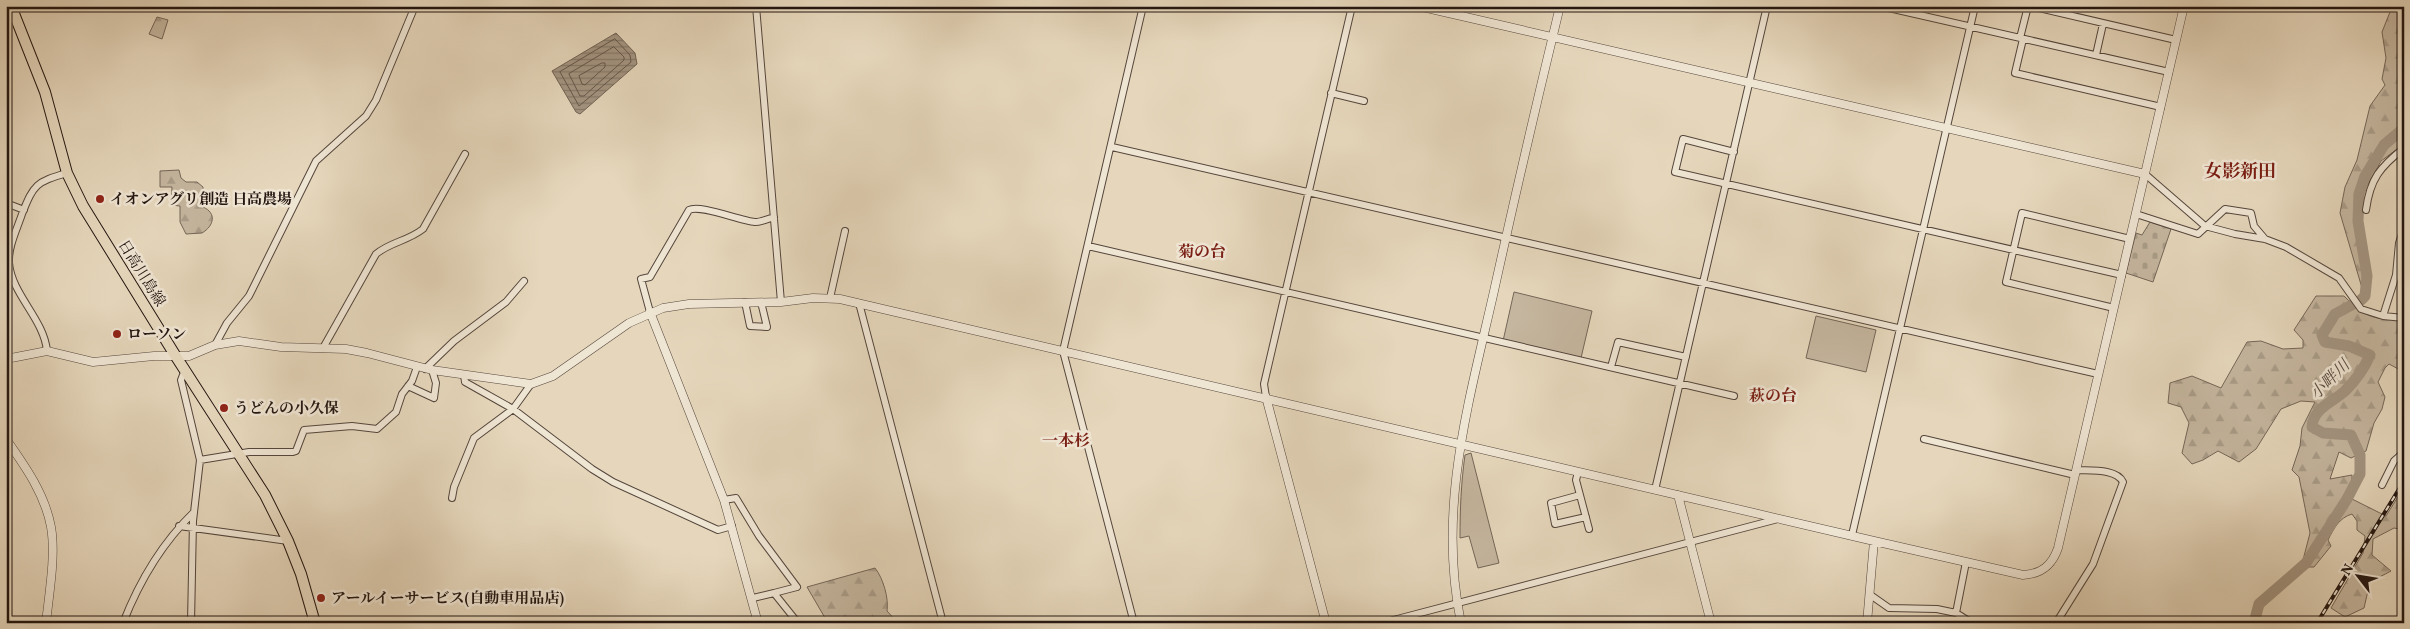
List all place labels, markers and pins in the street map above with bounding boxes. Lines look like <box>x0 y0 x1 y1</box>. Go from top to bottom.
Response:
place label: イオンアグリ創造 日高農場 <box>110 190 292 211</box>
marker: イオンアグリ創造 日高農場 <box>94 193 106 205</box>
place label: ローソン <box>127 325 186 346</box>
marker: ローソン <box>111 328 123 340</box>
place label: うどんの小久保 <box>234 399 339 420</box>
marker: うどんの小久保 <box>218 402 230 414</box>
place label: アールイーサービス(自動車用品店) <box>331 589 564 610</box>
marker: アールイーサービス(自動車用品店) <box>315 592 327 604</box>

